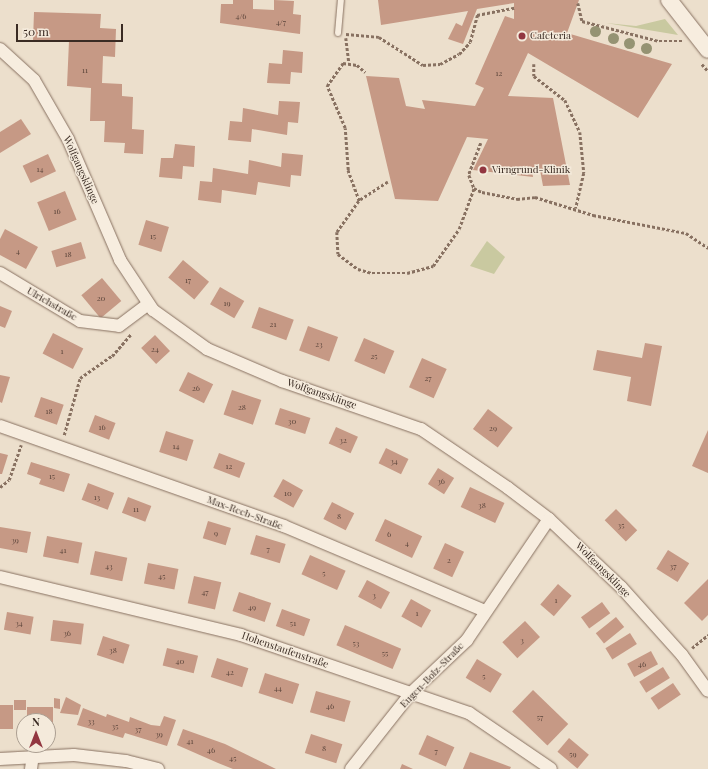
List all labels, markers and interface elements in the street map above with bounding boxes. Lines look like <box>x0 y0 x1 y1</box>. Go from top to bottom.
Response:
house number: 4/6 <box>236 11 246 21</box>
scale bar <box>18 16 125 42</box>
house number: 4/7 <box>276 17 286 27</box>
text: 50 m <box>23 23 49 39</box>
place label: Cafeteria <box>530 30 571 42</box>
marker: Cafeteria <box>517 31 527 41</box>
house number: 11 <box>82 65 88 75</box>
house number: 12 <box>496 68 502 78</box>
street label: Wolfgangsklinge <box>61 134 101 206</box>
house number: 14 <box>37 164 43 174</box>
marker: Virngrund-Klinik <box>477 164 489 176</box>
place label: Virngrund-Klinik <box>492 164 570 176</box>
house number: 16 <box>53 206 61 216</box>
house number: 15 <box>150 231 156 241</box>
house number: 4 <box>16 246 20 256</box>
house number: 18 <box>64 249 72 259</box>
house number: 17 <box>185 275 191 285</box>
street label: Ulrichstraße <box>25 285 79 323</box>
house number: 20 <box>97 293 105 303</box>
house number: 19 <box>223 298 231 308</box>
house number: 21 <box>270 319 276 329</box>
house number: 23 <box>315 339 323 349</box>
house number: 24 <box>151 344 159 354</box>
house number: 1 <box>61 346 63 356</box>
house number: 25 <box>370 351 378 361</box>
house number: 27 <box>424 373 432 383</box>
street label: Wolfgangsklinge <box>286 376 358 412</box>
house number: 26 <box>192 383 200 393</box>
house number: 28 <box>238 402 246 412</box>
house number: 18 <box>45 406 53 416</box>
house number: 30 <box>288 416 296 426</box>
house number: 16 <box>98 422 106 432</box>
house number: 29 <box>489 423 497 433</box>
house number: 32 <box>339 435 347 445</box>
house number: 14 <box>173 441 179 451</box>
house number: 34 <box>390 456 398 466</box>
house number: 12 <box>226 461 232 471</box>
house number: 15 <box>49 471 55 481</box>
house number: 36 <box>437 476 445 486</box>
house number: 10 <box>284 488 292 498</box>
house number: 13 <box>94 492 100 502</box>
street label: Max-Reeb-Straße <box>205 494 285 532</box>
house number: 38 <box>478 500 486 510</box>
house number: 11 <box>133 504 139 514</box>
house number: 8 <box>337 511 341 521</box>
house number: 35 <box>618 520 624 530</box>
house number: 9 <box>214 528 218 538</box>
house number: 6 <box>387 529 391 539</box>
house number: 39 <box>11 535 19 545</box>
house number: 4 <box>405 538 409 548</box>
street label: Wolfgangsklinge <box>573 540 633 600</box>
house number: 7 <box>266 544 270 554</box>
house number: 41 <box>60 545 66 555</box>
house number: 2 <box>447 555 451 565</box>
house number: 43 <box>105 561 113 571</box>
house number: 37 <box>670 561 676 571</box>
house number: 5 <box>322 568 326 578</box>
house number: 45 <box>158 571 166 581</box>
house number: 47 <box>201 587 209 597</box>
house number: 3 <box>372 590 376 600</box>
house number: 1 <box>555 595 557 605</box>
house number: 49 <box>248 602 256 612</box>
house number: 1 <box>416 608 418 618</box>
house number: 34 <box>15 618 23 628</box>
house number: 51 <box>290 618 296 628</box>
house number: 36 <box>63 628 71 638</box>
street label: Hohenstaufenstraße <box>240 630 330 670</box>
house number: 3 <box>520 635 524 645</box>
house number: 53 <box>353 638 359 648</box>
street label: Eugen-Bolz-Straße <box>398 640 466 710</box>
house number: 38 <box>109 645 117 655</box>
house number: 55 <box>382 648 388 658</box>
house number: 40 <box>176 656 184 666</box>
house number: 46 <box>638 659 646 669</box>
house number: 42 <box>226 667 234 677</box>
house number: 5 <box>482 671 486 681</box>
house number: 44 <box>274 683 282 693</box>
house number: 46 <box>326 701 334 711</box>
house number: 57 <box>537 712 543 722</box>
north arrow <box>16 713 56 753</box>
text: N <box>32 714 40 729</box>
house number: 33 <box>87 716 95 726</box>
house number: 35 <box>112 721 118 731</box>
house number: 37 <box>135 724 141 734</box>
house number: 39 <box>155 729 163 739</box>
house number: 41 <box>187 736 193 746</box>
house number: 8 <box>322 743 326 753</box>
house number: 46 <box>207 745 215 755</box>
house number: 7 <box>434 746 438 756</box>
house number: 59 <box>569 749 577 759</box>
house number: 45 <box>229 753 237 763</box>

